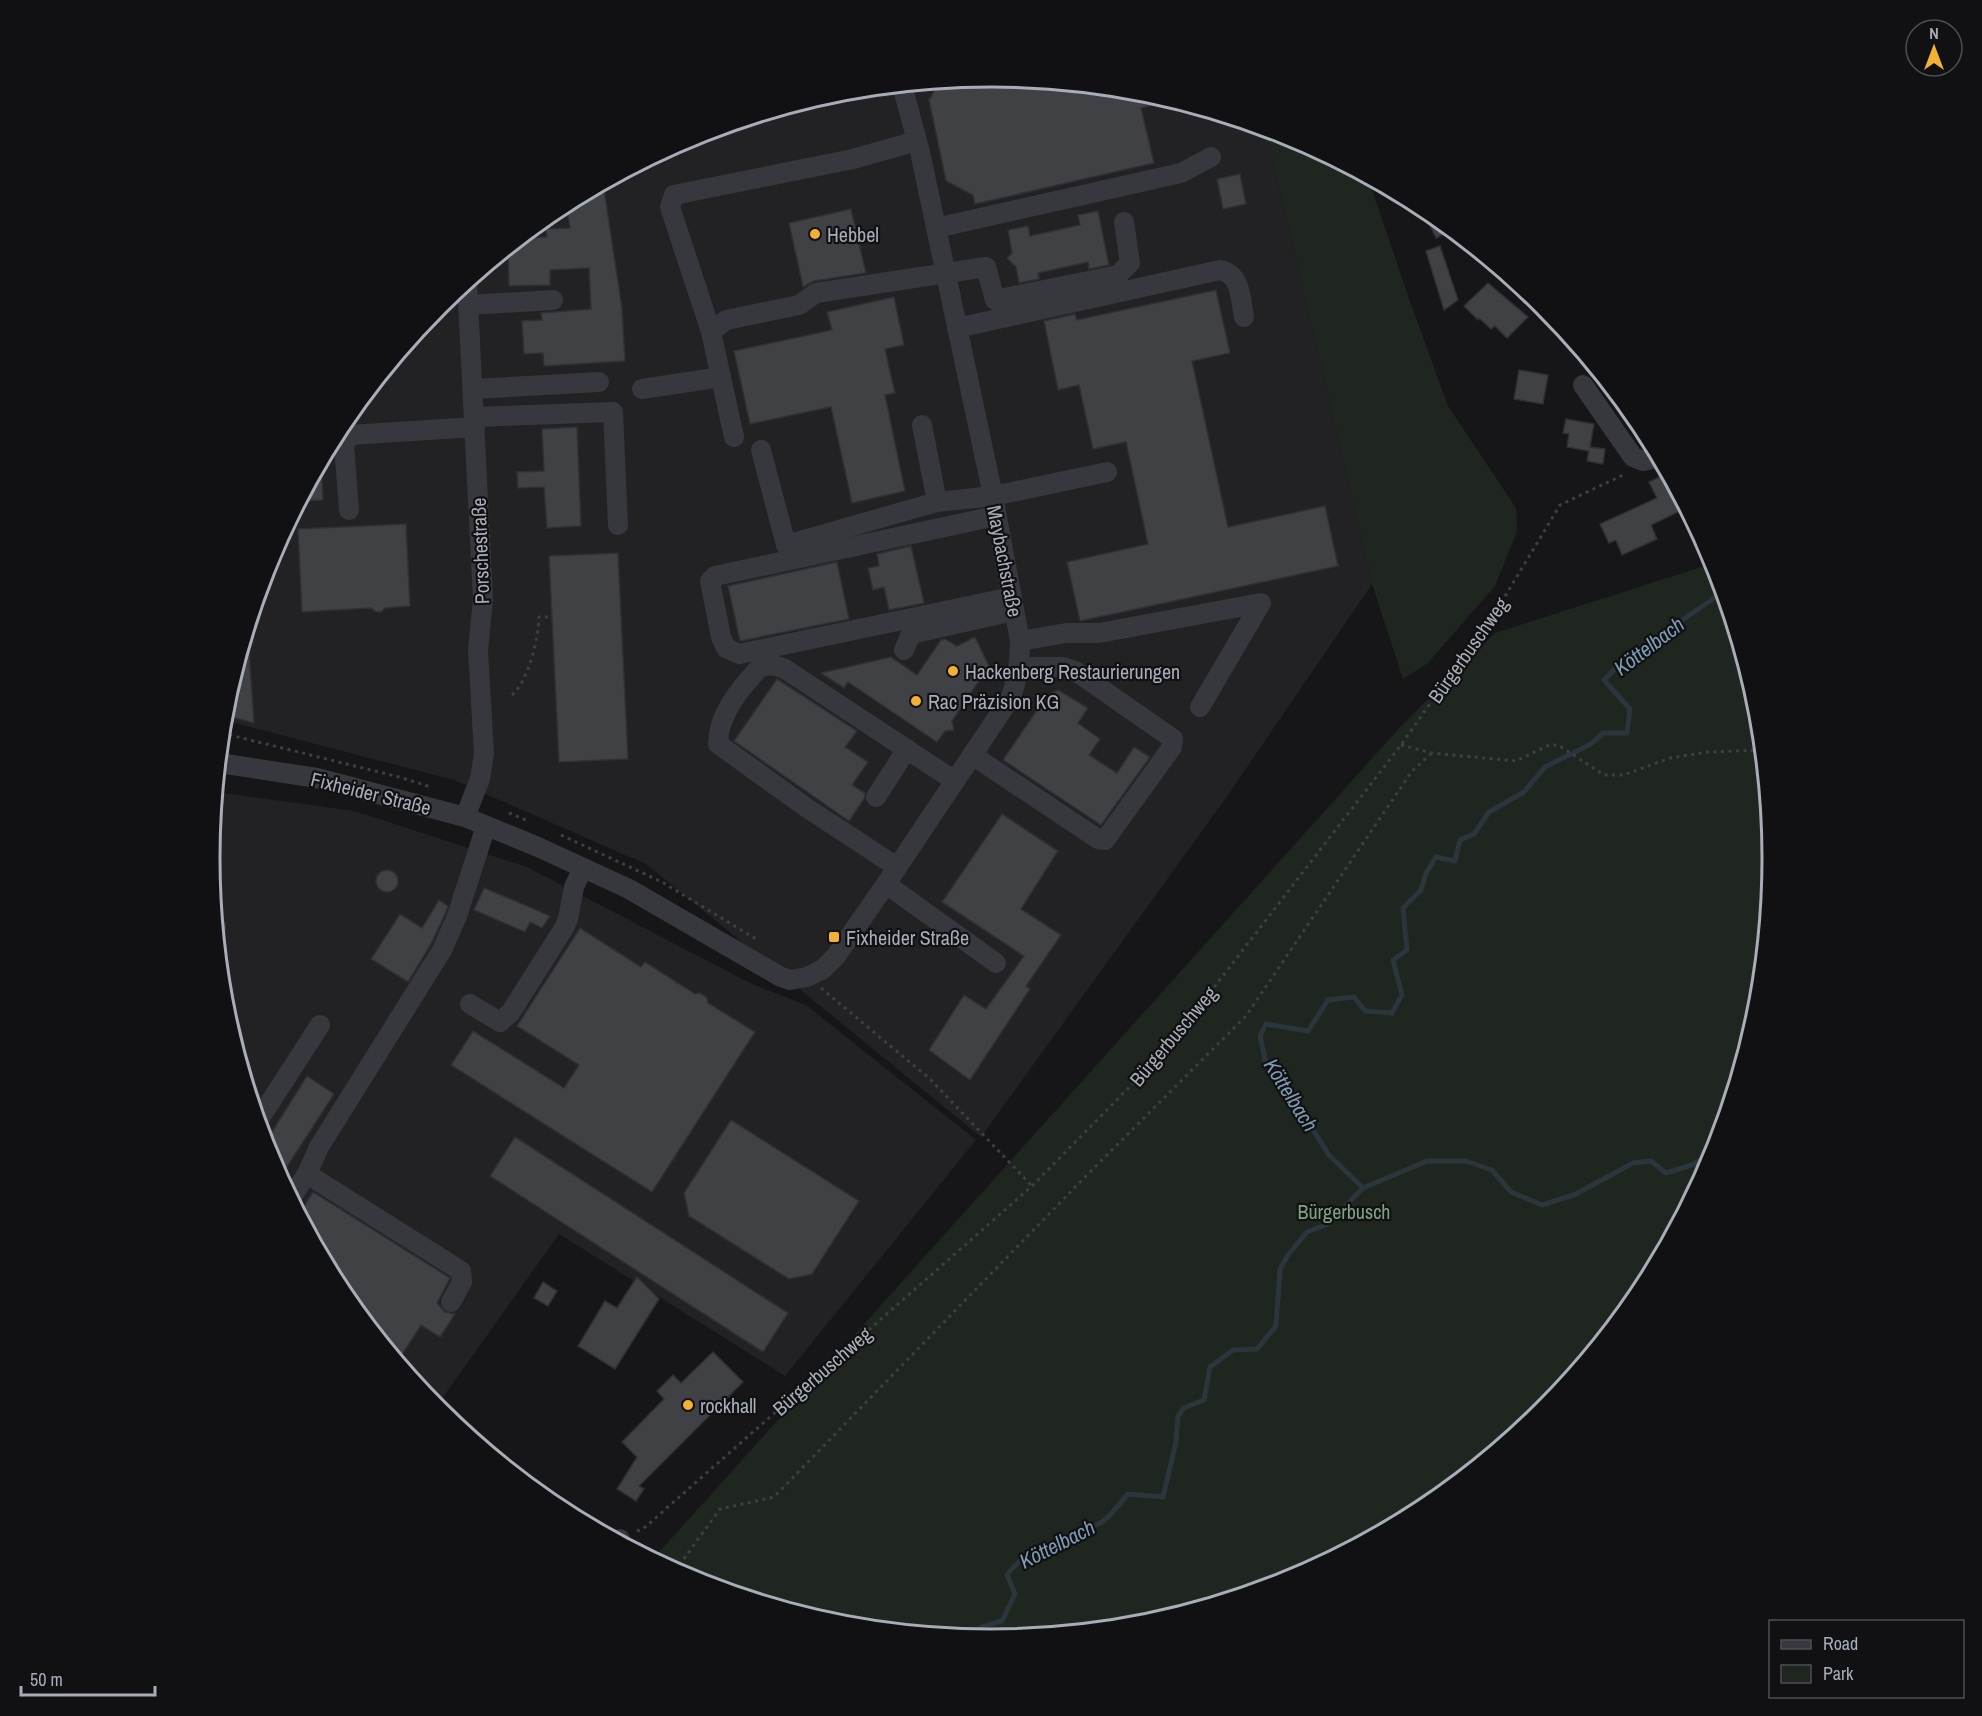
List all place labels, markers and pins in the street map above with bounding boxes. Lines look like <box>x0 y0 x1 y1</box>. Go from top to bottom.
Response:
place label: Hebbel <box>827 221 879 248</box>
marker: Hebbel <box>808 227 822 241</box>
place label: Hackenberg Restaurierungen <box>965 658 1180 685</box>
marker: Hackenberg Restaurierungen <box>946 664 960 678</box>
place label: Rac Präzision KG <box>928 688 1059 715</box>
marker: Rac Präzision KG <box>909 694 923 708</box>
place label: Fixheider Straße <box>846 924 969 951</box>
marker: Fixheider Straße <box>827 930 841 944</box>
place label: rockhall <box>700 1392 757 1419</box>
marker: rockhall <box>681 1398 695 1412</box>

